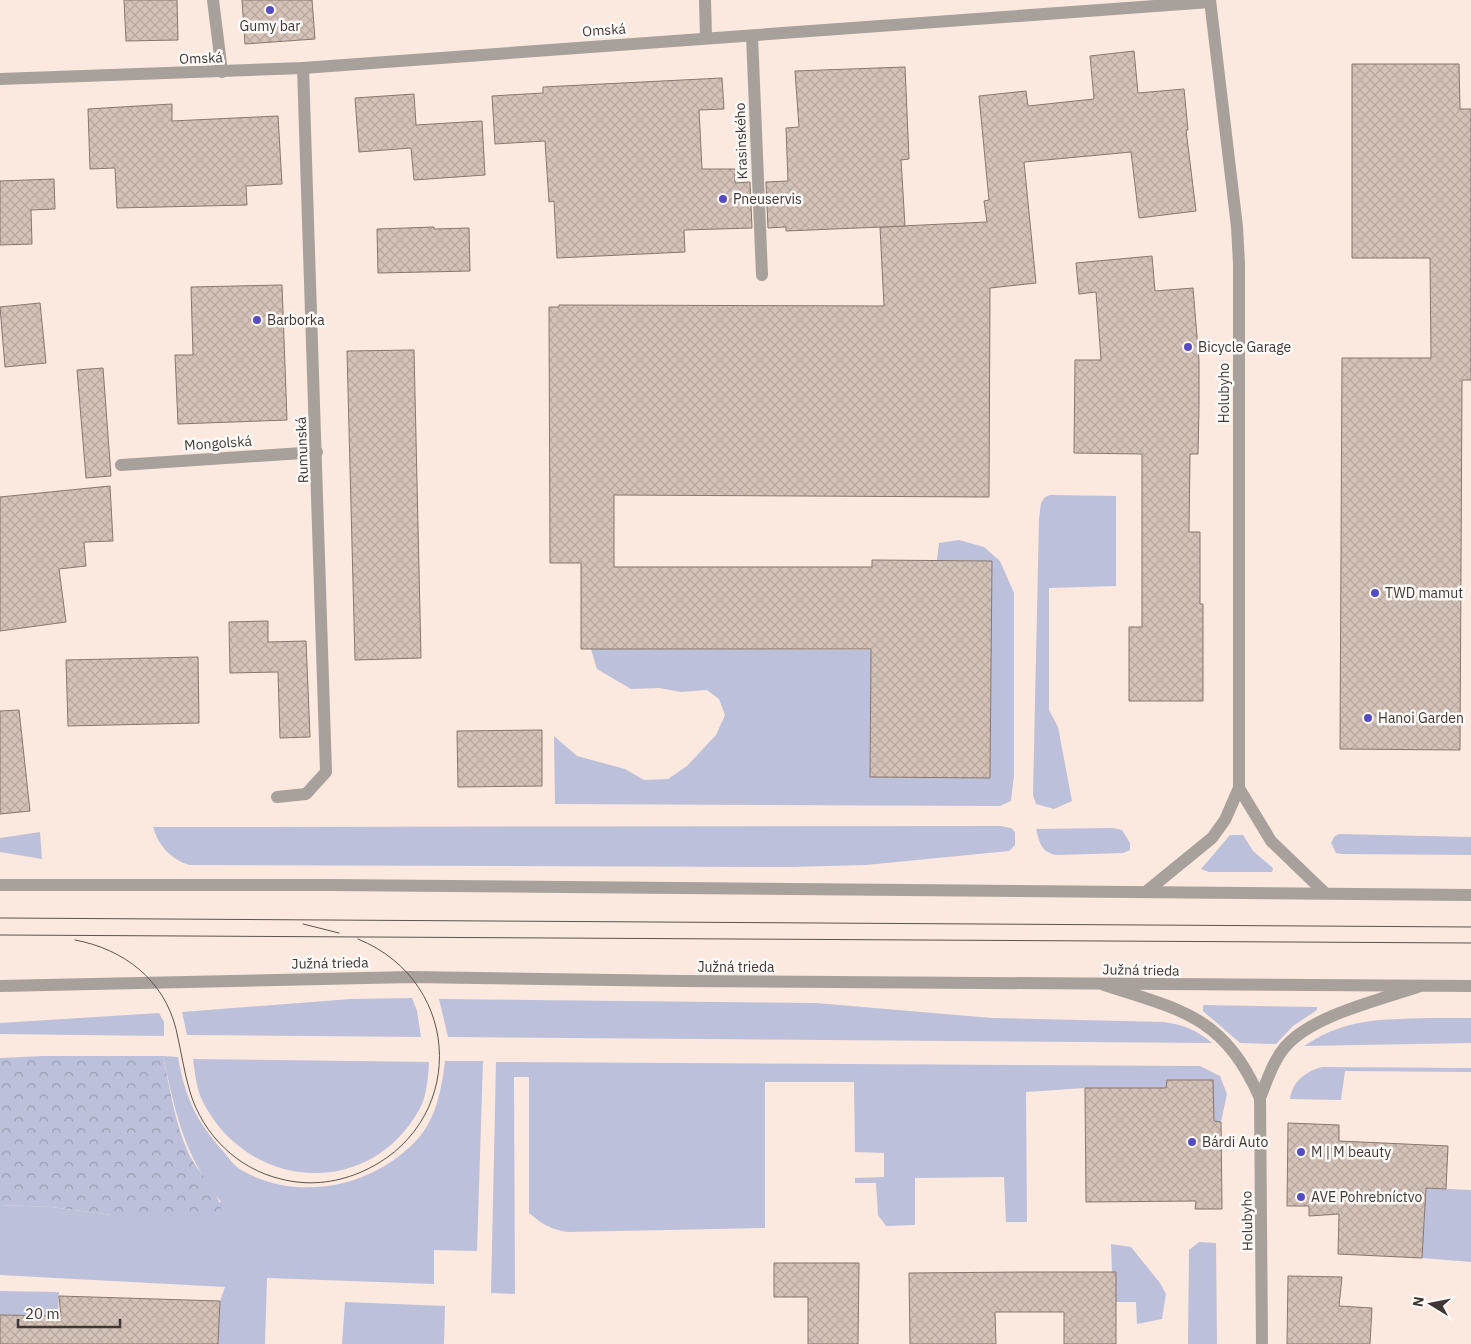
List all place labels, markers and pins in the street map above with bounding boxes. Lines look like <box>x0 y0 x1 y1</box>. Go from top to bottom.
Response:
marker: Gumy bar <box>264 4 276 16</box>
place label: Gumy bar <box>240 17 300 35</box>
place label: Pneuservis <box>733 190 802 208</box>
marker: Pneuservis <box>717 193 729 205</box>
place label: Barborka <box>267 311 325 329</box>
marker: Barborka <box>251 314 263 326</box>
place label: Bicycle Garage <box>1198 338 1292 356</box>
marker: Bicycle Garage <box>1182 341 1194 353</box>
place label: TWD mamut <box>1385 584 1463 602</box>
marker: TWD mamut <box>1369 587 1381 599</box>
place label: Hanoi Garden <box>1378 709 1464 727</box>
marker: Hanoi Garden <box>1362 712 1374 724</box>
place label: Bárdi Auto <box>1202 1133 1268 1151</box>
marker: Bárdi Auto <box>1186 1136 1198 1148</box>
place label: M | M beauty <box>1311 1143 1391 1161</box>
marker: M | M beauty <box>1295 1146 1307 1158</box>
place label: AVE Pohrebníctvo <box>1311 1188 1422 1206</box>
marker: AVE Pohrebníctvo <box>1295 1191 1307 1203</box>

